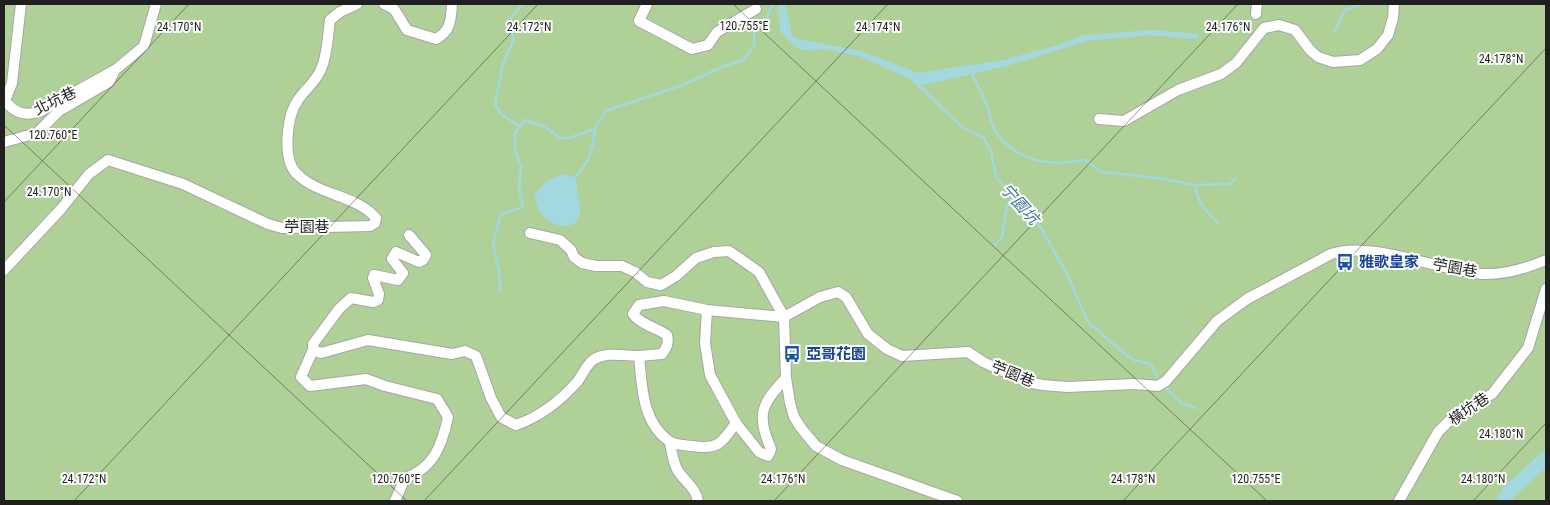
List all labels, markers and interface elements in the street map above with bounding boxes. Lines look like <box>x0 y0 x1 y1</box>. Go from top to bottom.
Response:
text: 120.755°E <box>719 19 769 33</box>
text: 24.170°N <box>157 20 201 34</box>
text: 24.172°N <box>507 20 551 34</box>
text: 24.174°N <box>856 20 900 34</box>
text: 24.176°N <box>1206 20 1250 34</box>
text: 24.178°N <box>1479 52 1523 66</box>
street label: 北坑巷 <box>31 83 79 119</box>
text: 120.760°E <box>28 128 78 142</box>
water label: 宁園坑 <box>997 180 1044 230</box>
text: 24.170°N <box>27 185 71 199</box>
street label: 苧園巷 <box>284 218 330 236</box>
bus stop icon: 雅歌皇家 <box>1335 252 1355 272</box>
place label: 雅歌皇家 <box>1359 253 1419 271</box>
street label: 苧園巷 <box>1431 255 1479 281</box>
bus stop icon: 亞哥花園 <box>782 344 802 364</box>
place label: 亞哥花園 <box>806 345 866 363</box>
street label: 苧園巷 <box>989 357 1037 391</box>
street label: 橫坑巷 <box>1445 389 1493 429</box>
text: 24.180°N <box>1479 427 1523 441</box>
text: 24.172°N <box>62 472 106 486</box>
text: 120.760°E <box>371 472 421 486</box>
text: 24.176°N <box>761 472 805 486</box>
text: 24.178°N <box>1111 472 1155 486</box>
text: 120.755°E <box>1231 472 1281 486</box>
text: 24.180°N <box>1461 472 1505 486</box>

